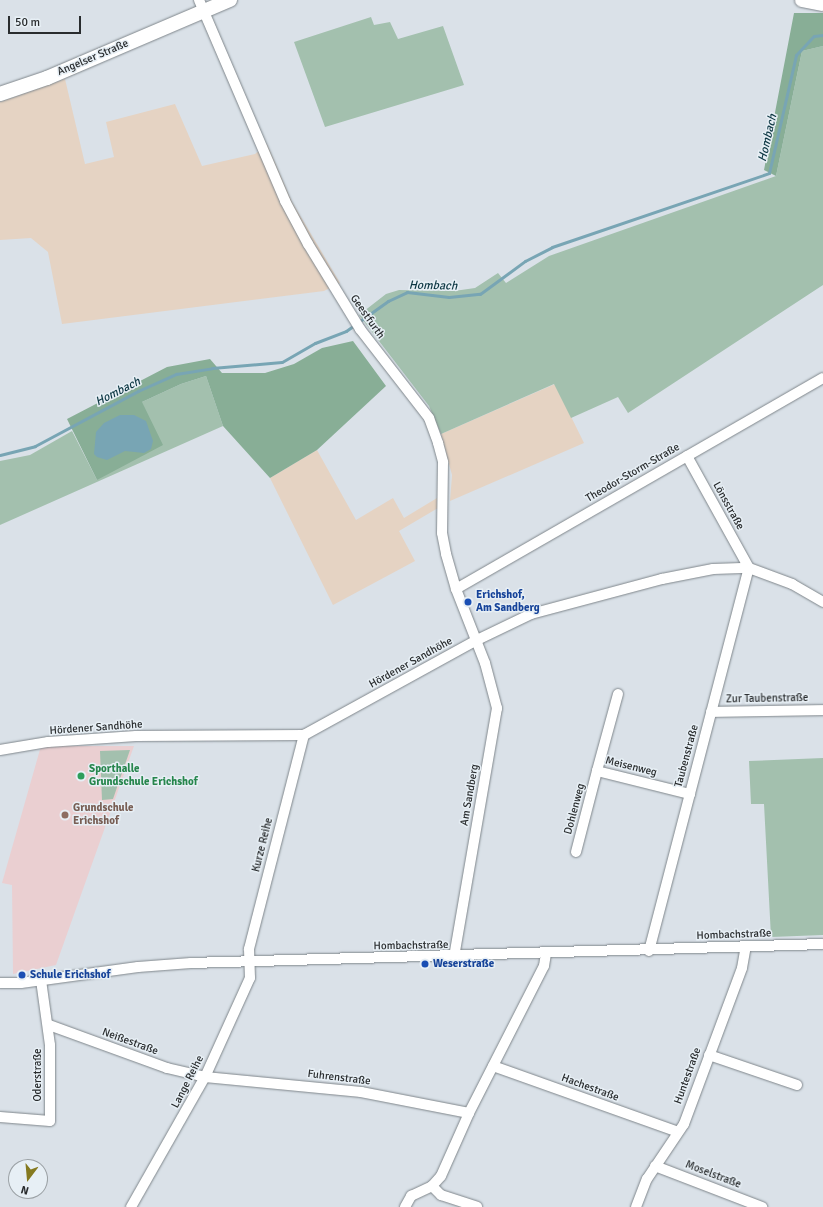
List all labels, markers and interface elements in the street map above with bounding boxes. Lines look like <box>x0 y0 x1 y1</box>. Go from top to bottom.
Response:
scale bar <box>10 8 83 34</box>
text: 50 m <box>15 15 40 30</box>
street label: Angelser Straße <box>55 37 131 79</box>
water label: Hombach <box>756 113 780 163</box>
water label: Hombach <box>409 278 457 294</box>
street label: Geestfurth <box>347 292 387 342</box>
water label: Hombach <box>93 375 143 409</box>
street label: Theodor-Storm-Straße <box>584 441 682 505</box>
street label: Lönsstraße <box>709 480 747 532</box>
place label: Erichshof, Am Sandberg <box>476 589 540 615</box>
marker: Erichshof, Am Sandberg <box>463 597 473 607</box>
street label: Hördener Sandhöhe <box>367 635 455 691</box>
street label: Zur Taubenstraße <box>726 692 808 706</box>
street label: Hördener Sandhöhe <box>49 718 143 738</box>
street label: Taubenstraße <box>672 723 702 789</box>
street label: Meisenweg <box>604 754 658 780</box>
place label: Sporthalle Grundschule Erichshof <box>89 763 198 789</box>
street label: Am Sandberg <box>458 763 482 827</box>
marker: Sporthalle Grundschule Erichshof <box>76 771 86 781</box>
street label: Dohlenweg <box>562 782 588 836</box>
place label: Grundschule Erichshof <box>73 802 133 828</box>
marker: Grundschule Erichshof <box>60 810 70 820</box>
street label: Kurze Reihe <box>250 816 276 874</box>
street label: Hombachstraße <box>696 927 772 943</box>
street label: Hombachstraße <box>373 939 449 953</box>
place label: Weserstraße <box>433 957 494 971</box>
marker: Weserstraße <box>420 959 430 969</box>
place label: Schule Erichshof <box>30 968 110 982</box>
marker: Schule Erichshof <box>17 970 27 980</box>
street label: Neißestraße <box>100 1026 160 1058</box>
street label: Huntestraße <box>672 1046 704 1106</box>
street label: Oderstraße <box>31 1048 45 1102</box>
street label: Lange Reihe <box>169 1053 207 1111</box>
street label: Fuhrenstraße <box>307 1068 371 1088</box>
street label: Hachestraße <box>559 1071 621 1105</box>
street label: Moselstraße <box>683 1158 743 1192</box>
north arrow <box>8 1159 48 1199</box>
text: N <box>19 1183 30 1197</box>

